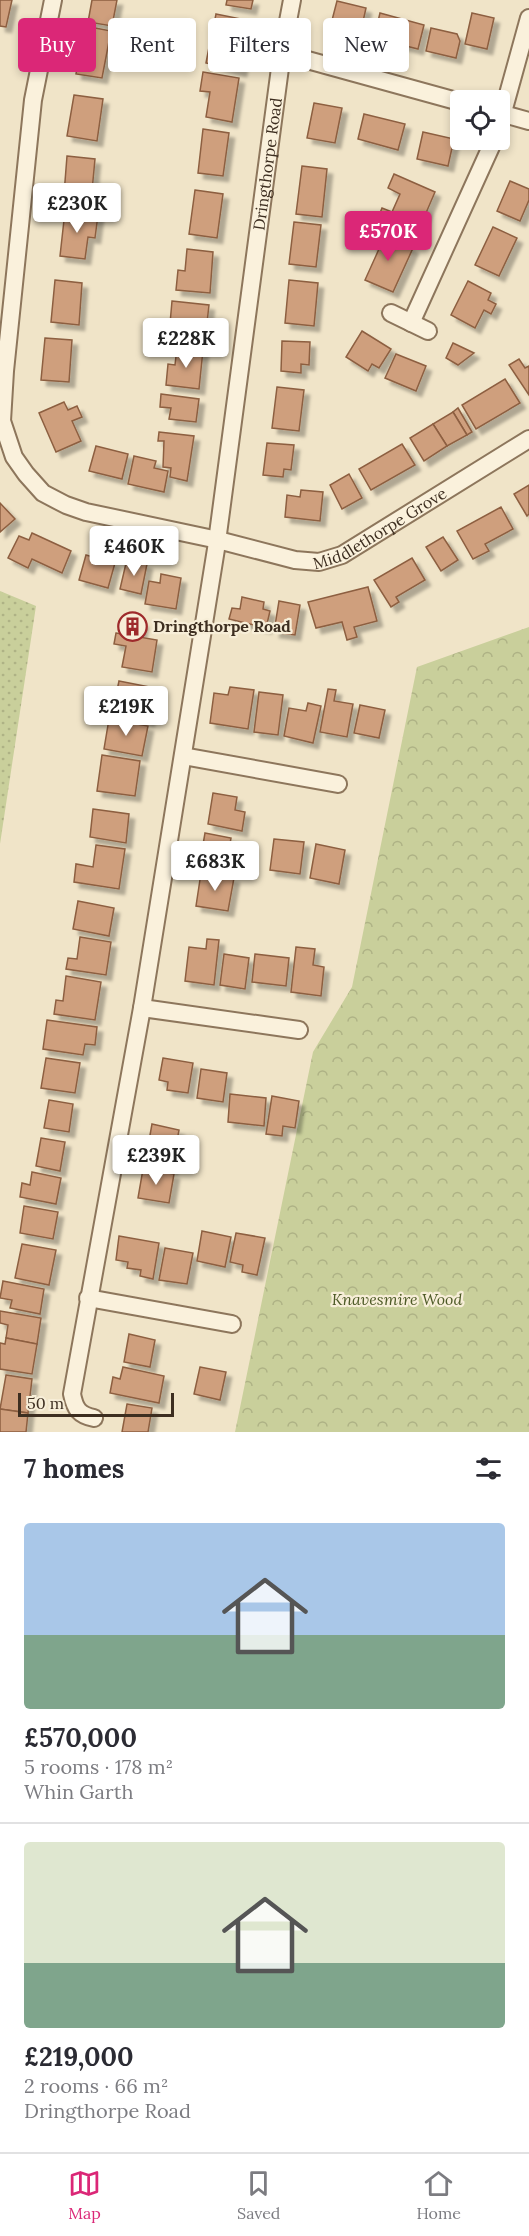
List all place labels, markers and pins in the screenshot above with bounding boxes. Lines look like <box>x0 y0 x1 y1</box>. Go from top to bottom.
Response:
pin: £230K <box>35 183 119 234</box>
pin: £570K <box>346 211 430 262</box>
pin: £228K <box>144 318 228 369</box>
pin: £460K <box>92 526 176 577</box>
building icon: Dringthorpe Road <box>116 610 148 642</box>
place label: Dringthorpe Road <box>153 616 291 636</box>
pin: £219K <box>84 686 168 737</box>
pin: £683K <box>173 841 257 892</box>
pin: £239K <box>114 1135 198 1186</box>

